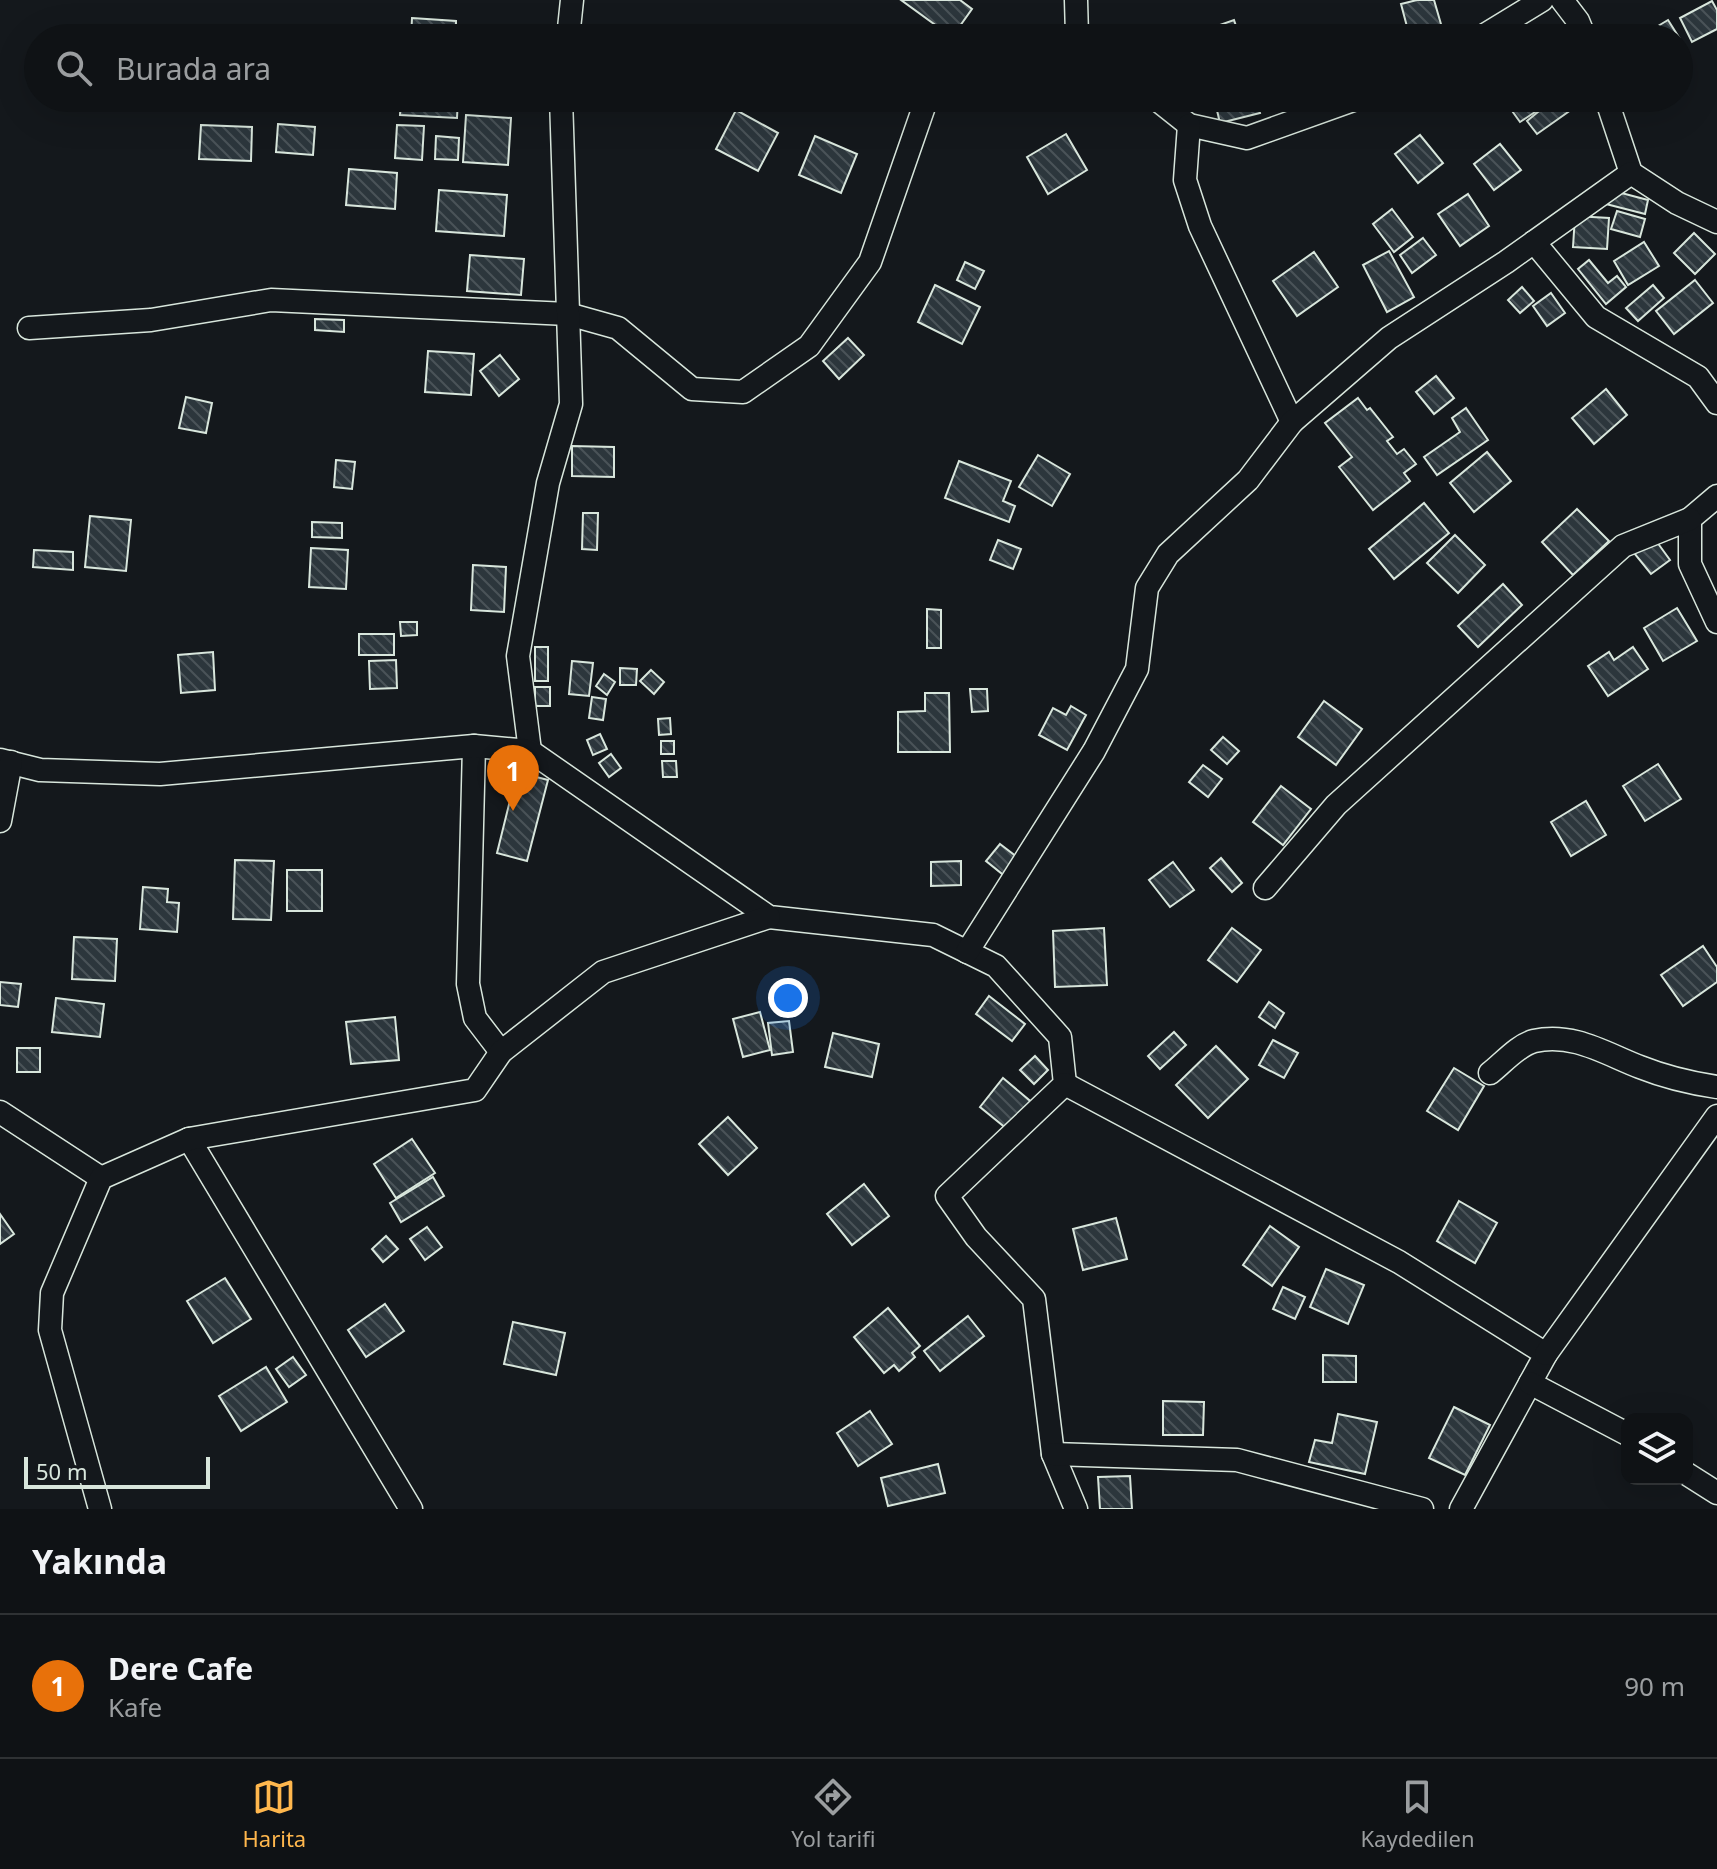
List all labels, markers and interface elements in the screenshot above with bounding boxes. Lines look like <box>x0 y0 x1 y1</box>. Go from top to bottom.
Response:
search box <box>24 24 1693 112</box>
icon: search <box>52 46 96 90</box>
text: Burada ara <box>116 48 271 89</box>
pin: 1 <box>487 745 539 811</box>
your location <box>768 978 808 1018</box>
map controls <box>1621 1413 1693 1485</box>
button: layers <box>1621 1413 1693 1485</box>
scale bar <box>24 1453 210 1489</box>
text: 50 m <box>36 1456 87 1486</box>
text: Yakında <box>32 1538 167 1584</box>
text: Dere Cafe <box>108 1648 253 1689</box>
text: 1 <box>51 1668 65 1704</box>
text: 90 m <box>1624 1668 1685 1704</box>
text: Kafe <box>108 1689 162 1725</box>
tab: Harita <box>242 1775 306 1853</box>
tab: Yol tarifi <box>791 1775 876 1853</box>
tab: Kaydedilen <box>1360 1775 1475 1853</box>

